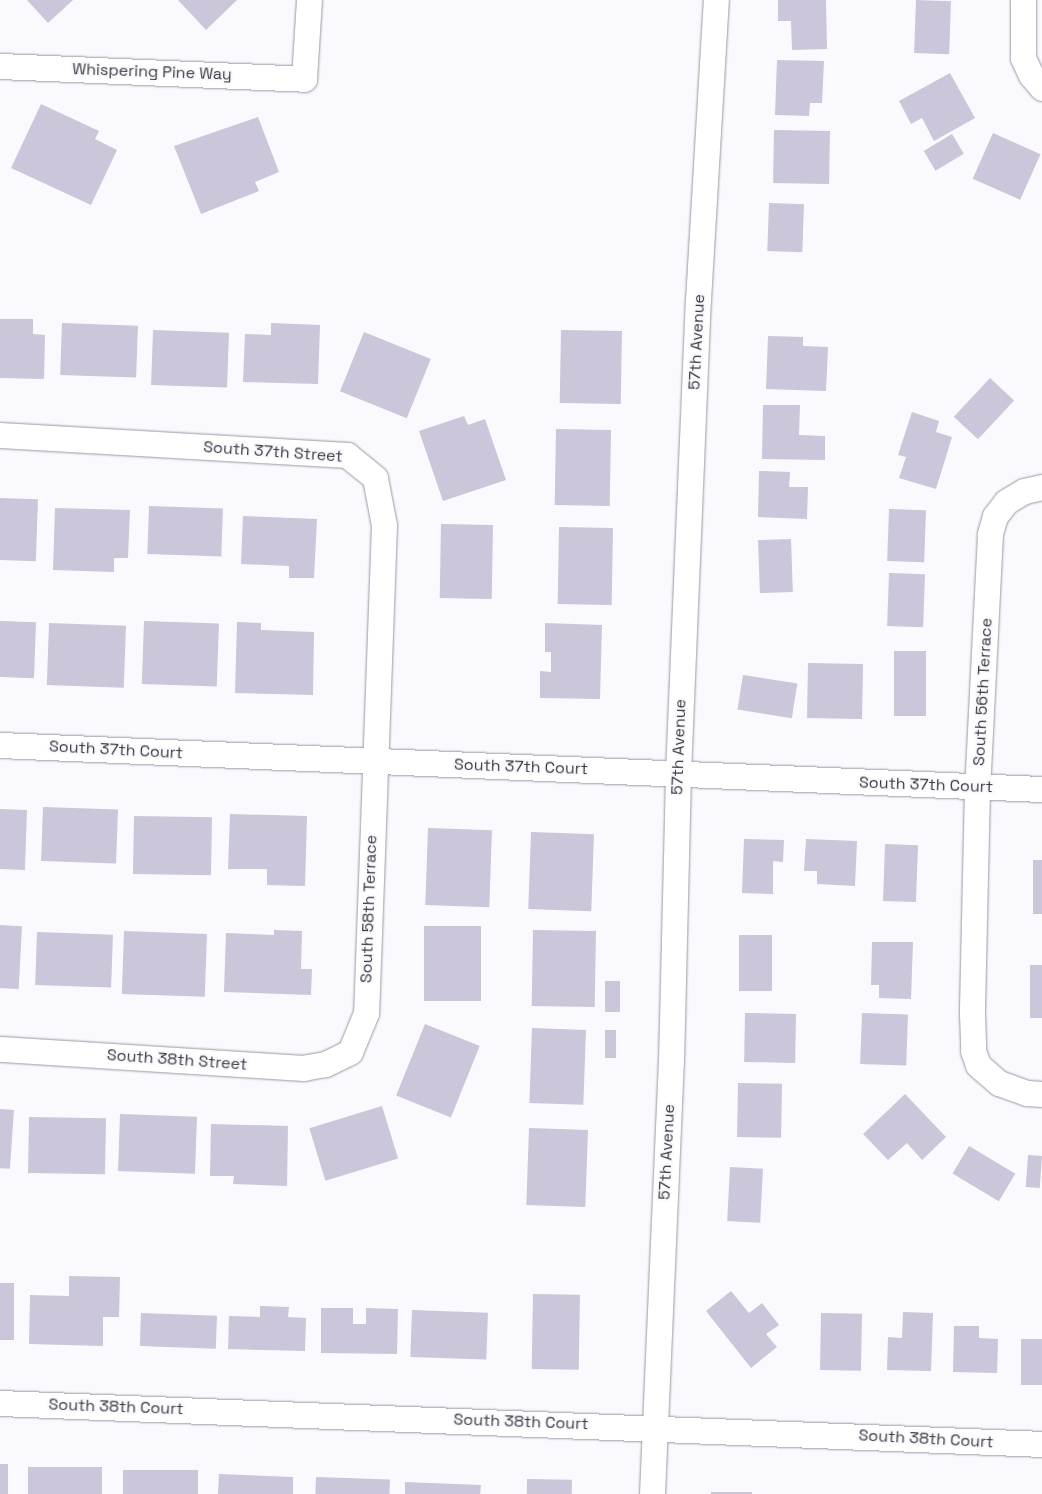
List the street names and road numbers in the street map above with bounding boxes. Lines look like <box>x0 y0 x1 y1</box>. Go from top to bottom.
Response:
street label: Whispering Pine Way <box>72 60 232 84</box>
street label: 57th Avenue <box>685 293 709 391</box>
street label: South 37th Street <box>203 438 343 466</box>
street label: South 56th Terrace <box>970 617 996 767</box>
street label: 57th Avenue <box>668 699 690 795</box>
street label: South 37th Court <box>49 737 183 763</box>
street label: South 37th Court <box>454 755 588 779</box>
street label: South 37th Court <box>859 773 993 797</box>
street label: South 58th Terrace <box>357 834 381 984</box>
street label: South 38th Street <box>106 1046 248 1074</box>
street label: 57th Avenue <box>655 1103 679 1201</box>
street label: South 38th Court <box>48 1395 184 1419</box>
street label: South 38th Court <box>453 1410 589 1434</box>
street label: South 38th Court <box>858 1426 994 1452</box>

